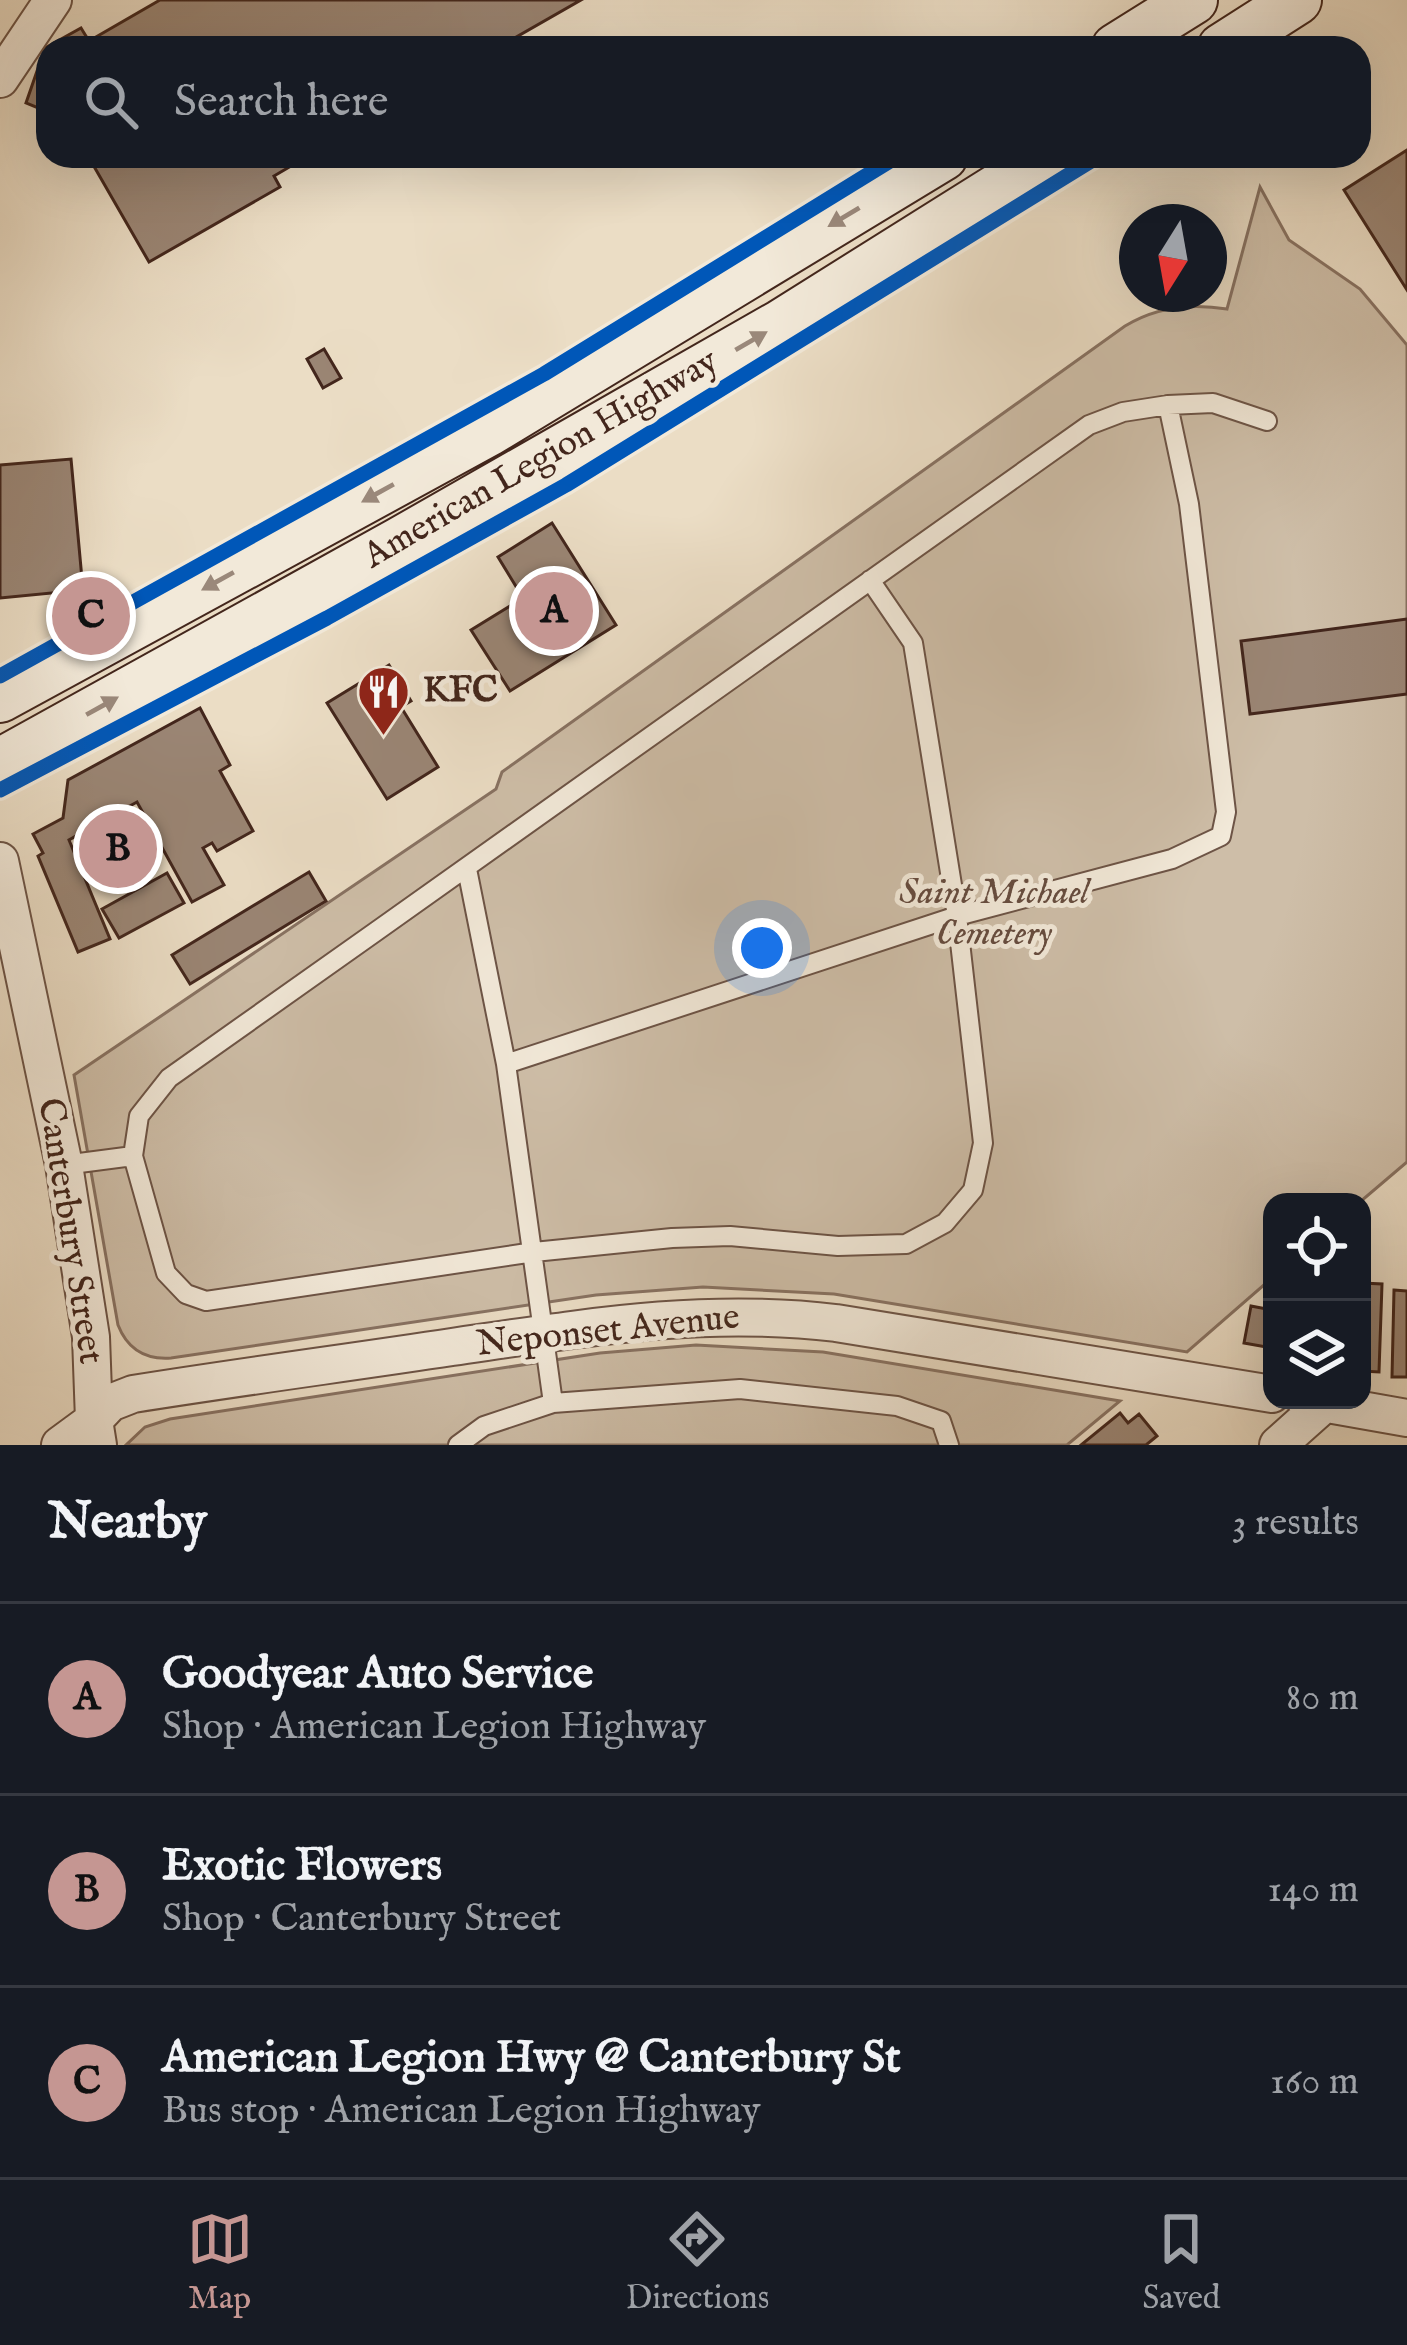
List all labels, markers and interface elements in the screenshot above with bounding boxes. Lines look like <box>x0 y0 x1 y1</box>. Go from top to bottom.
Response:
search box <box>36 36 1371 168</box>
icon: search <box>78 69 144 135</box>
text: Search here <box>174 74 388 131</box>
north arrow <box>1119 204 1227 312</box>
one-way arrow <box>827 206 861 227</box>
one-way arrow <box>734 331 768 352</box>
street label: American Legion Highway <box>354 338 727 580</box>
one-way arrow <box>362 481 395 502</box>
pin: A <box>515 566 593 656</box>
one-way arrow <box>202 569 235 590</box>
pin: C <box>52 571 130 661</box>
restaurant icon: KFC <box>356 663 412 737</box>
place label: KFC <box>423 668 498 714</box>
one-way arrow <box>86 697 119 718</box>
pin: B <box>79 804 157 894</box>
park label: Saint Michael Cemetery <box>899 870 1092 957</box>
your location <box>732 918 792 978</box>
street label: Canterbury Street <box>26 1095 114 1367</box>
map controls <box>1263 1193 1371 1409</box>
button: locate <box>1263 1193 1371 1301</box>
street label: Neponset Avenue <box>474 1294 742 1368</box>
button: layers <box>1263 1301 1371 1409</box>
text: Nearby <box>48 1491 207 1556</box>
text: 3 results <box>1232 1499 1359 1548</box>
text: Goodyear Auto Service <box>162 1646 593 1703</box>
text: A <box>74 1674 100 1723</box>
text: 80 m <box>1286 1674 1359 1723</box>
text: Shop · American Legion Highway <box>162 1703 706 1752</box>
text: Exotic Flowers <box>162 1838 442 1895</box>
text: B <box>74 1866 100 1915</box>
text: 140 m <box>1268 1866 1359 1915</box>
text: Shop · Canterbury Street <box>162 1895 561 1944</box>
text: American Legion Hwy @ Canterbury St <box>162 2030 901 2087</box>
text: C <box>73 2058 101 2107</box>
text: 160 m <box>1270 2058 1359 2107</box>
text: Bus stop · American Legion Highway <box>162 2087 761 2136</box>
tab: Map <box>187 2206 253 2320</box>
tab: Directions <box>626 2206 769 2320</box>
tab: Saved <box>1142 2206 1220 2320</box>

